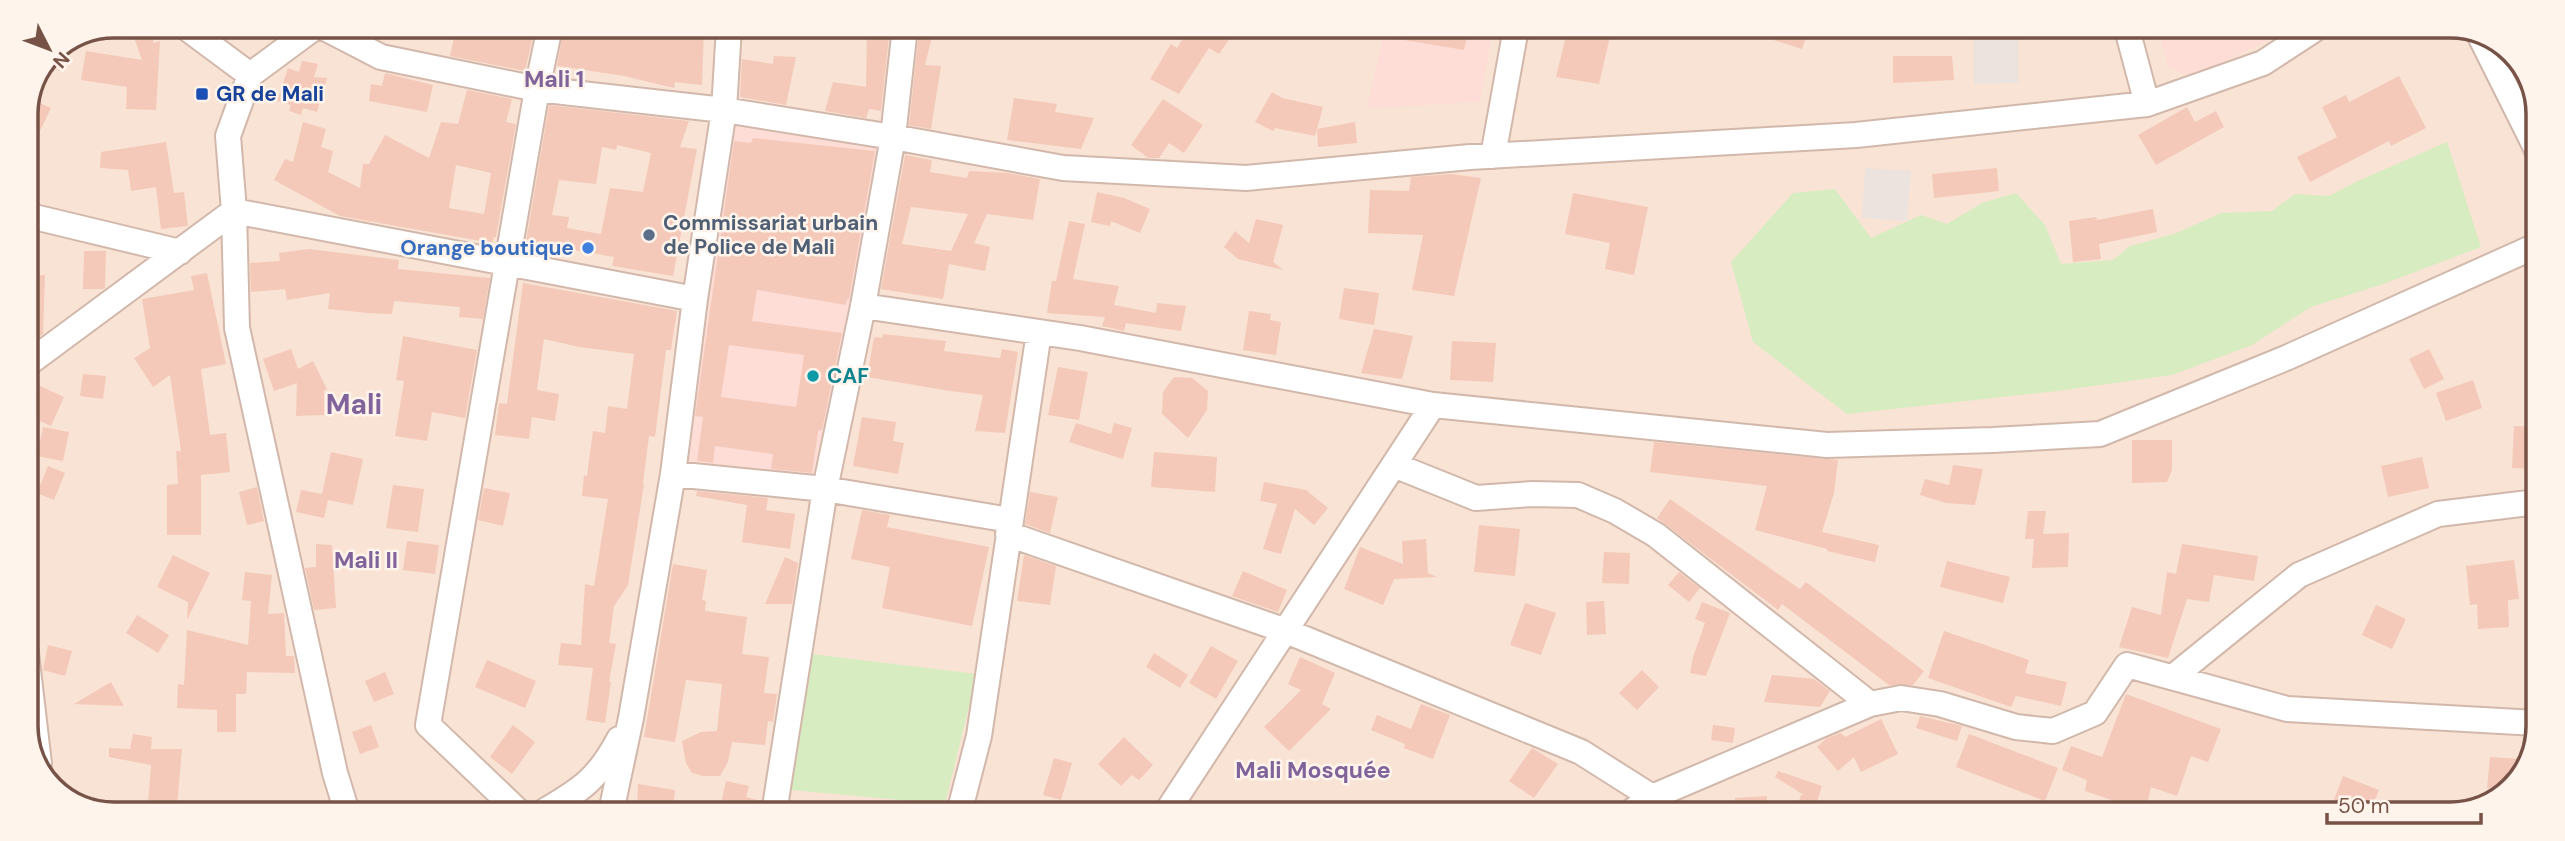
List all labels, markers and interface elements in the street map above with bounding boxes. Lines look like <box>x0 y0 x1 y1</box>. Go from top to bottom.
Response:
north arrow <box>14 14 84 84</box>
text: N <box>47 47 75 74</box>
district label: Mali 1 <box>524 64 584 94</box>
place label: GR de Mali <box>216 80 324 108</box>
marker: GR de Mali <box>194 86 210 102</box>
place label: Commissariat urbain de Police de Mali <box>663 209 878 261</box>
marker: Commissariat urbain de Police de Mali <box>641 227 657 243</box>
place label: Orange boutique <box>400 234 574 262</box>
marker: Orange boutique <box>580 240 596 256</box>
place label: CAF <box>827 362 869 390</box>
marker: CAF <box>805 368 821 384</box>
district label: Mali <box>326 386 382 423</box>
district label: Mali II <box>334 545 398 575</box>
district label: Mali Mosquée <box>1235 755 1391 785</box>
scale bar <box>2327 782 2481 826</box>
text: 50 m <box>2338 792 2389 820</box>

